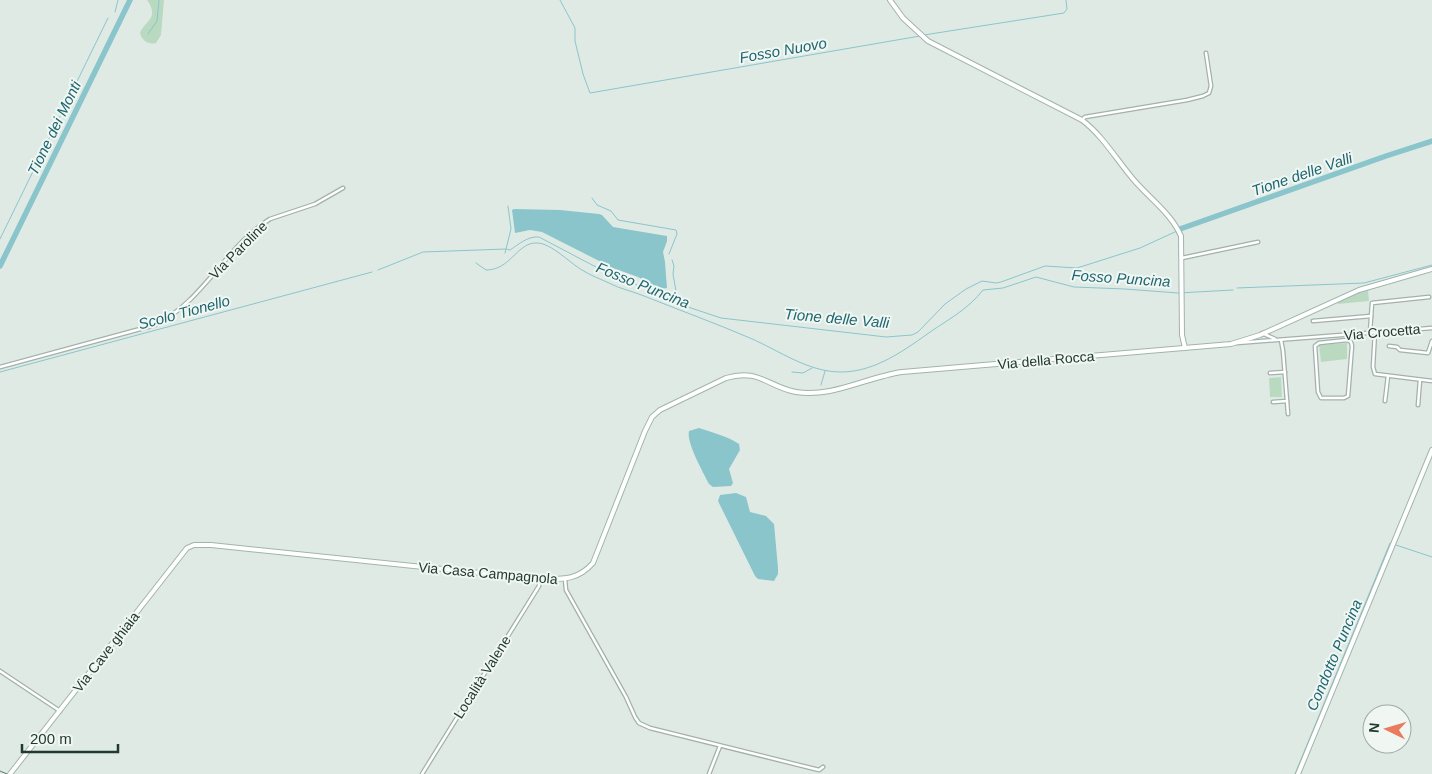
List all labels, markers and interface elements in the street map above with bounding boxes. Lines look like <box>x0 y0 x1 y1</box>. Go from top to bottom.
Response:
water label: Fosso Nuovo <box>738 34 828 66</box>
water label: Tione dei Monti <box>24 78 84 178</box>
water label: Tione delle Valli <box>1249 149 1355 199</box>
street label: Via Paroline <box>206 218 270 282</box>
water label: Fosso Puncina <box>594 259 692 311</box>
water label: Fosso Puncina <box>1071 266 1171 290</box>
water label: Scolo Tionello <box>136 292 232 332</box>
water label: Tione delle Valli <box>784 305 891 331</box>
street label: Via Crocetta <box>1343 321 1421 343</box>
street label: Via della Rocca <box>997 348 1095 372</box>
street label: Via Casa Campagnola <box>418 559 559 587</box>
water label: Condotto Puncina <box>1303 597 1365 713</box>
street label: Via Cave ghiaia <box>70 608 143 695</box>
street label: Località Valene <box>450 632 514 721</box>
north arrow <box>1362 704 1412 754</box>
scale bar <box>22 722 119 754</box>
text: N <box>1366 722 1382 734</box>
text: 200 m <box>30 730 72 747</box>

